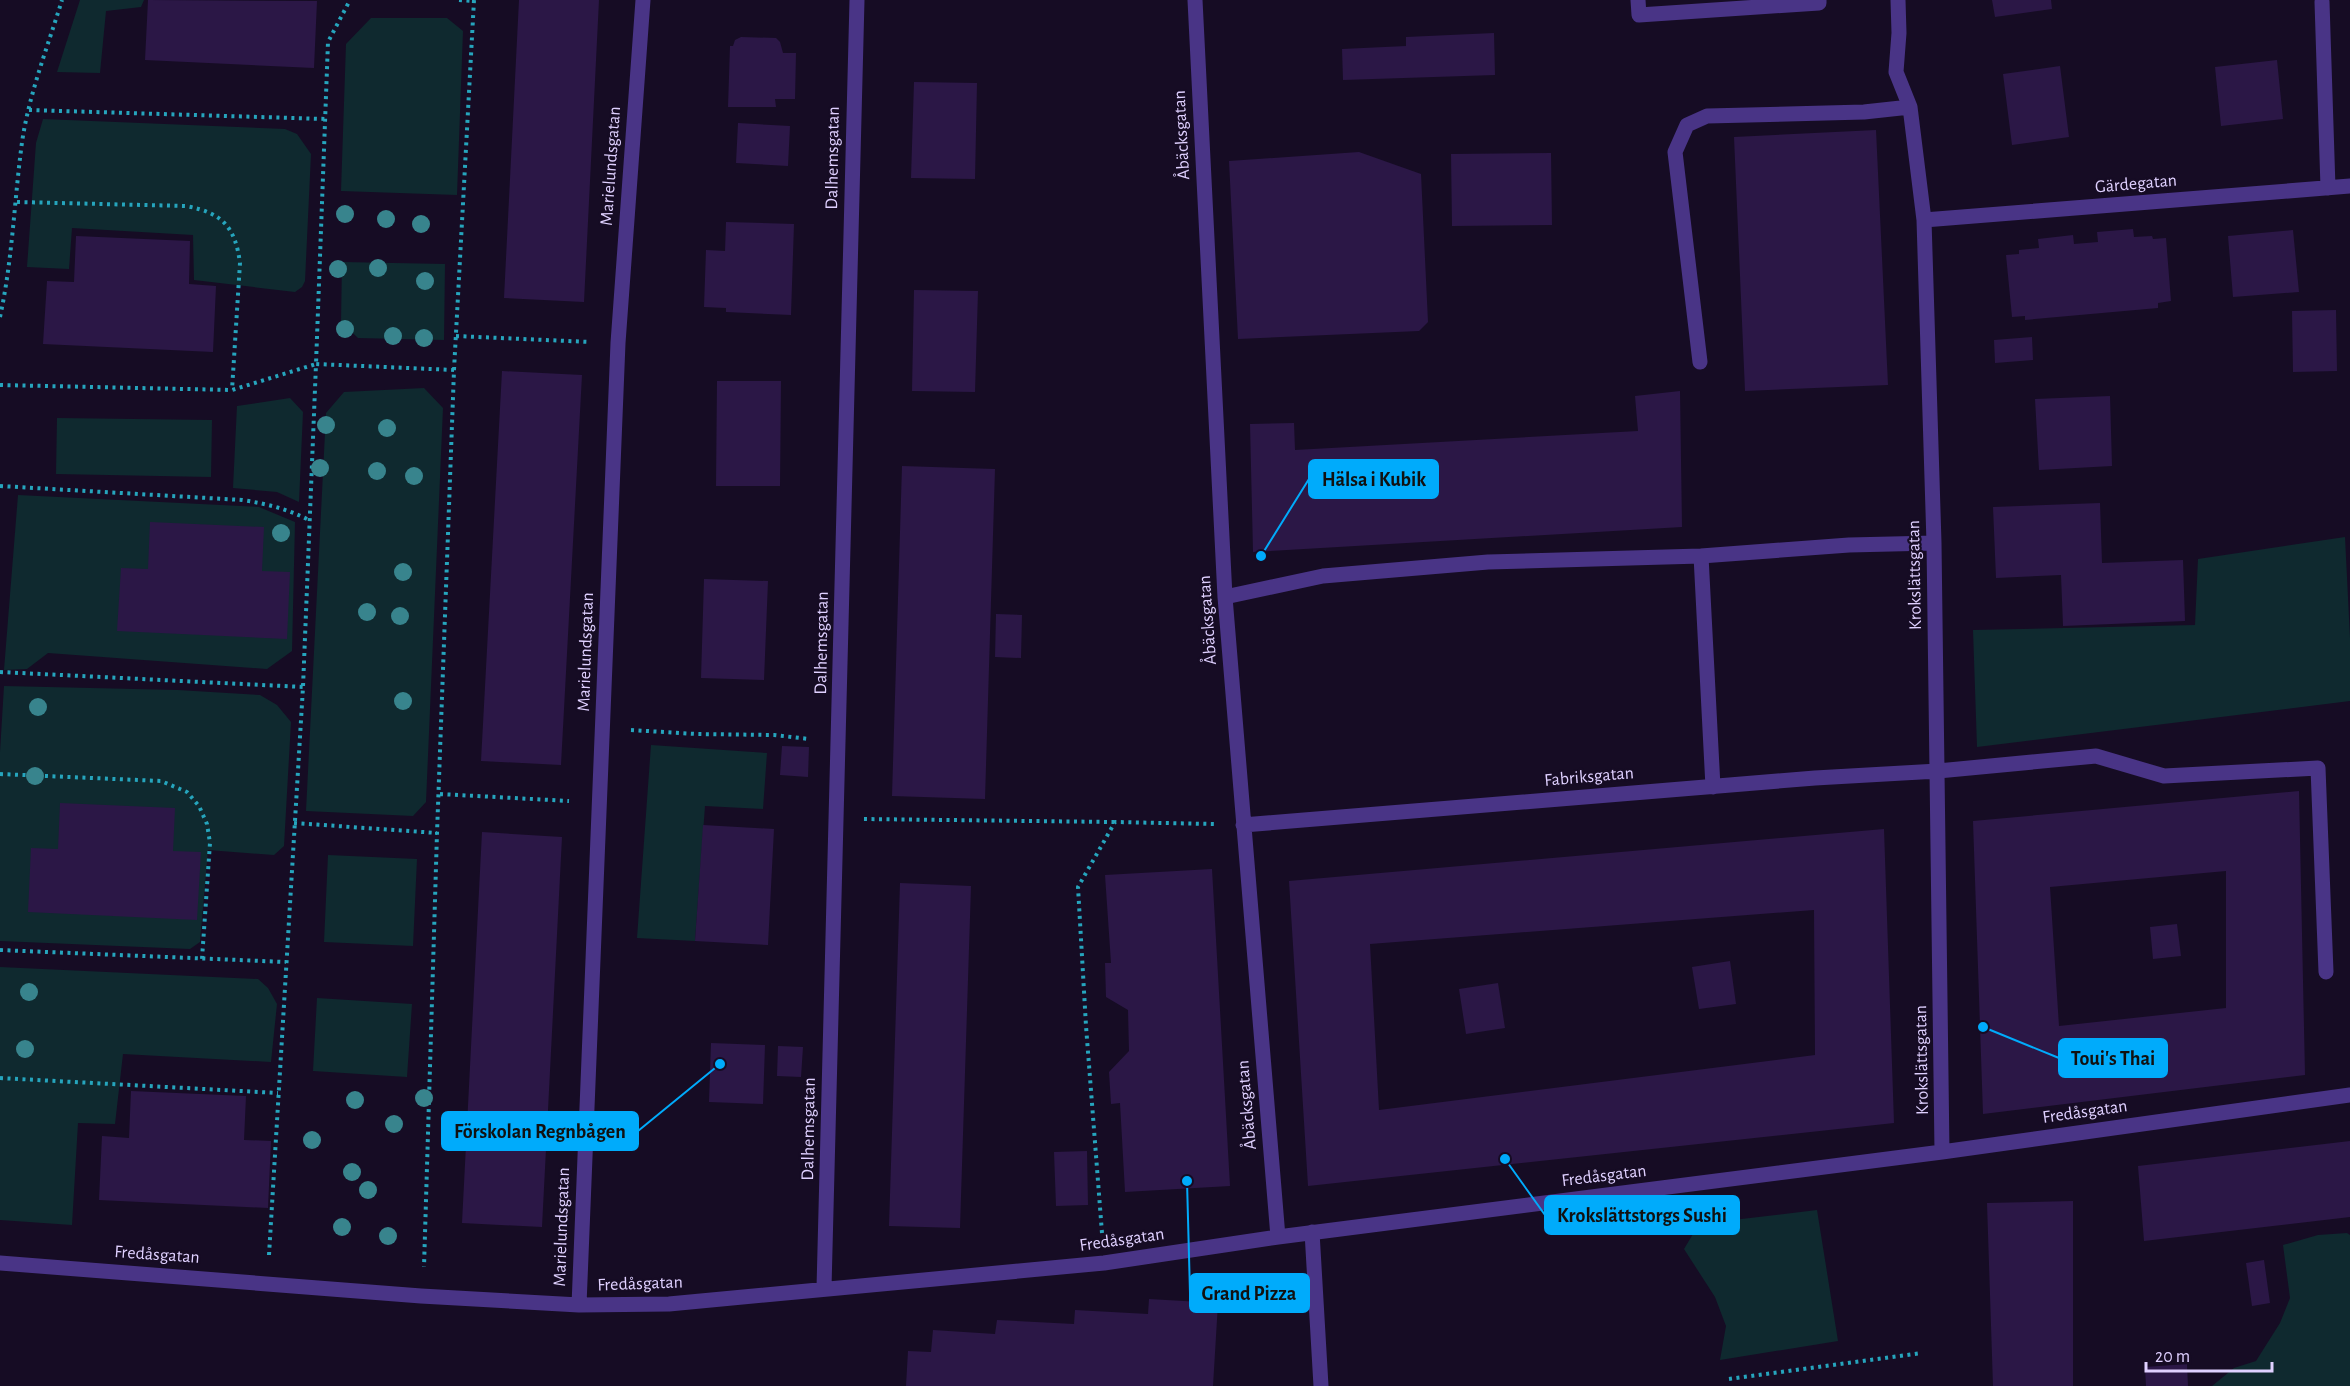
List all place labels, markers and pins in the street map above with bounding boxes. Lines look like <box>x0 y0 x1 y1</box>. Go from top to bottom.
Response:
callout: Hälsa i Kubik <box>1309 460 1438 498</box>
callout: Toui's Thai <box>2059 1039 2167 1077</box>
callout: Förskolan Regnbågen <box>442 1112 638 1150</box>
callout: Krokslättstorgs Sushi <box>1545 1196 1739 1234</box>
callout: Grand Pizza <box>1190 1274 1309 1312</box>

